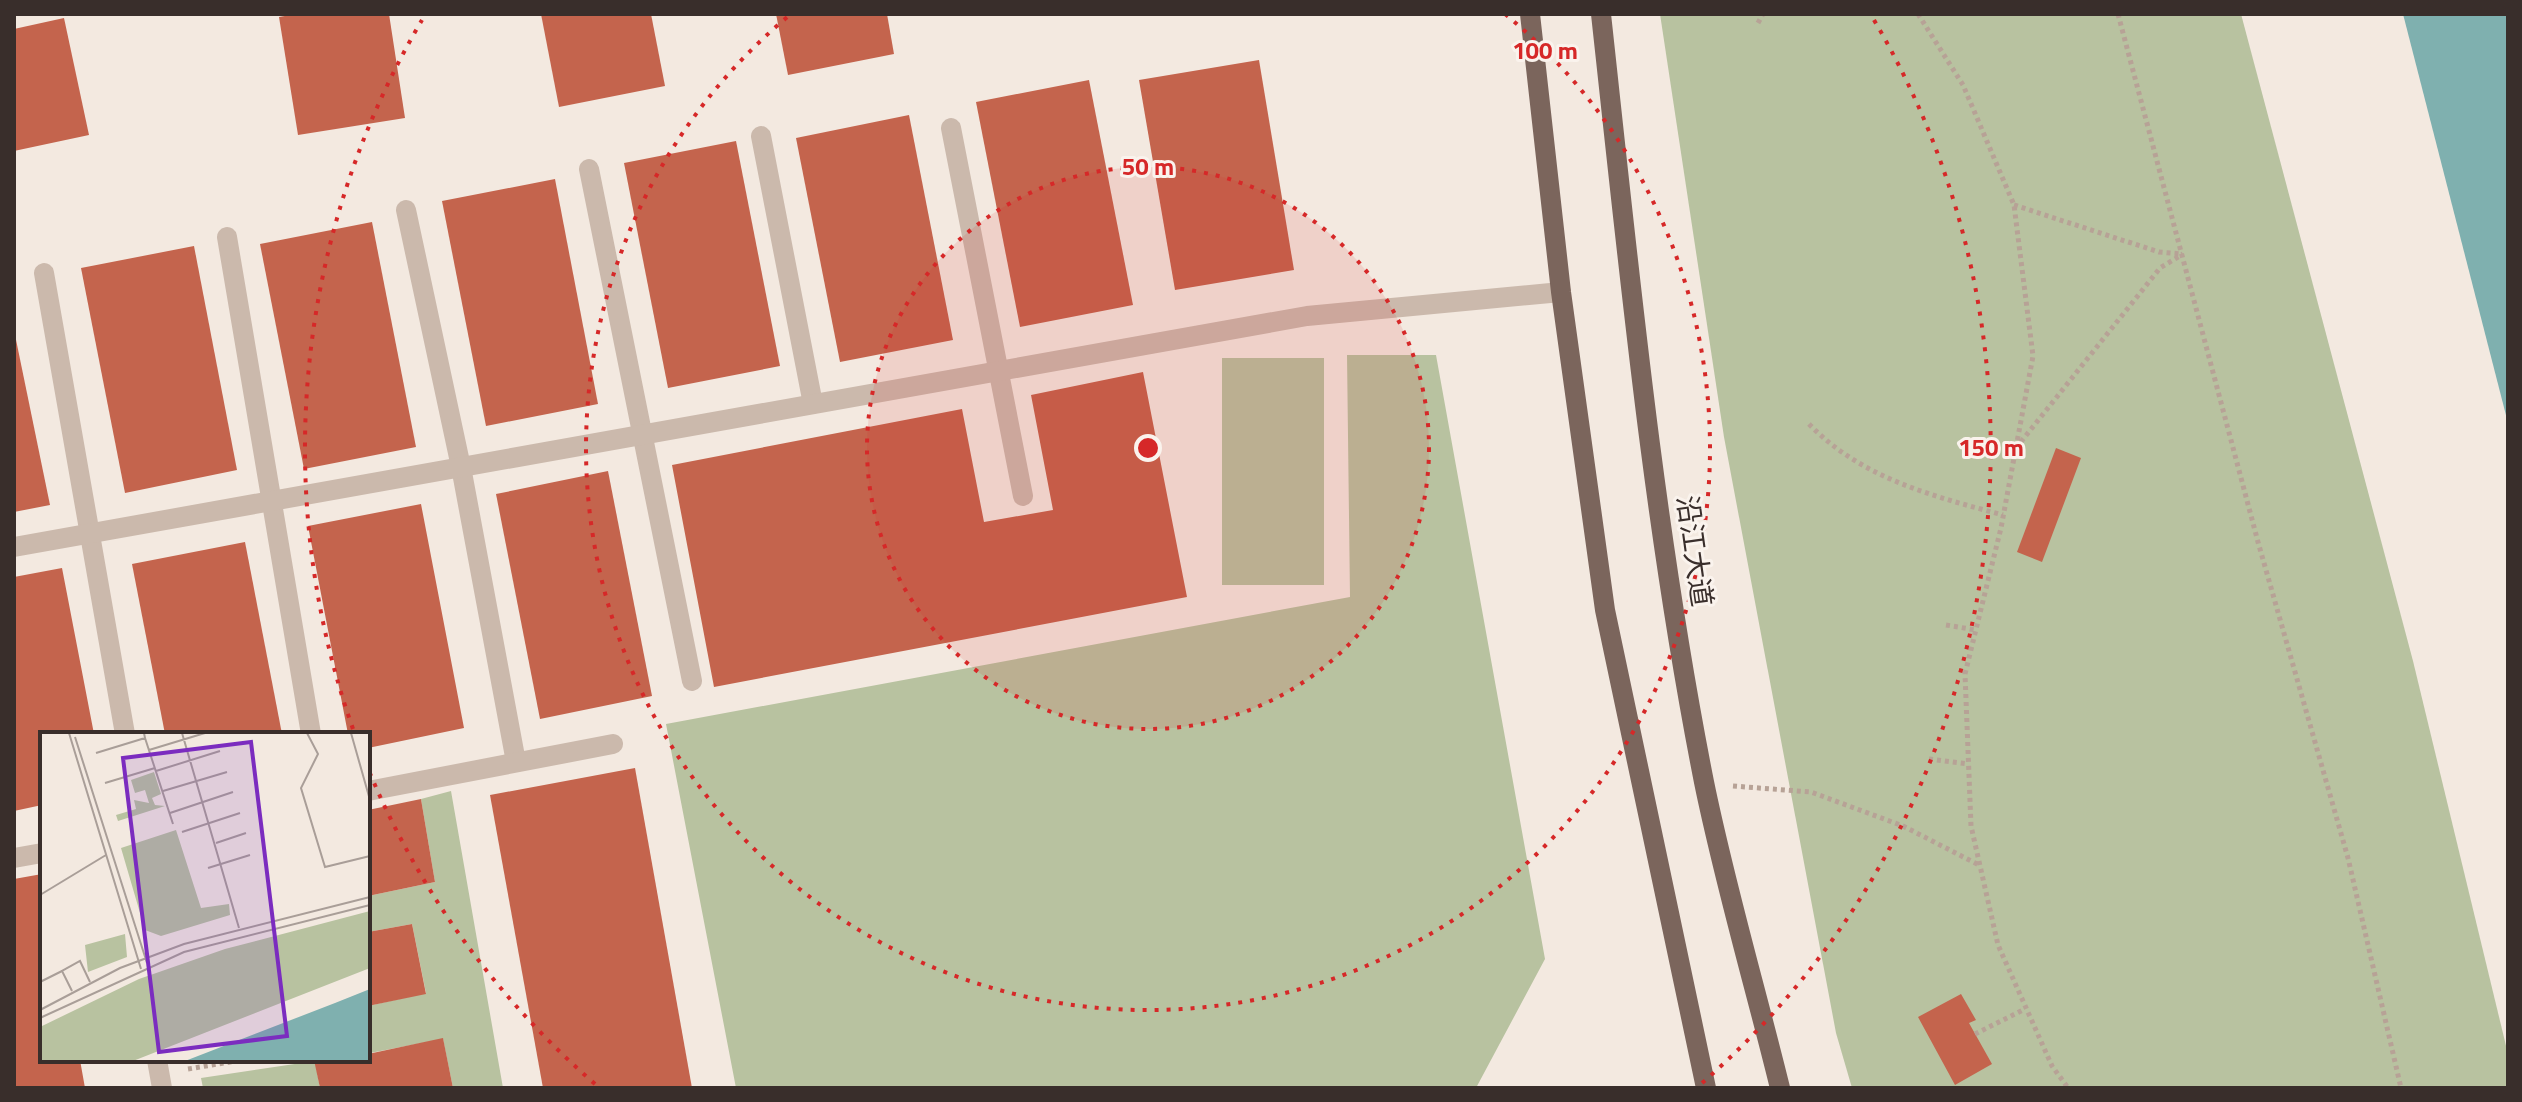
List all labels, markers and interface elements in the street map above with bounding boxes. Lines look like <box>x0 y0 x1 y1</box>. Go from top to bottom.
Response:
text: 100 m <box>1512 32 1578 68</box>
text: 50 m <box>1122 148 1174 184</box>
text: 150 m <box>1958 429 2024 465</box>
centre of rings <box>1134 434 1162 462</box>
street label: 沿江大道 <box>1666 492 1725 609</box>
inset map <box>40 732 370 1062</box>

